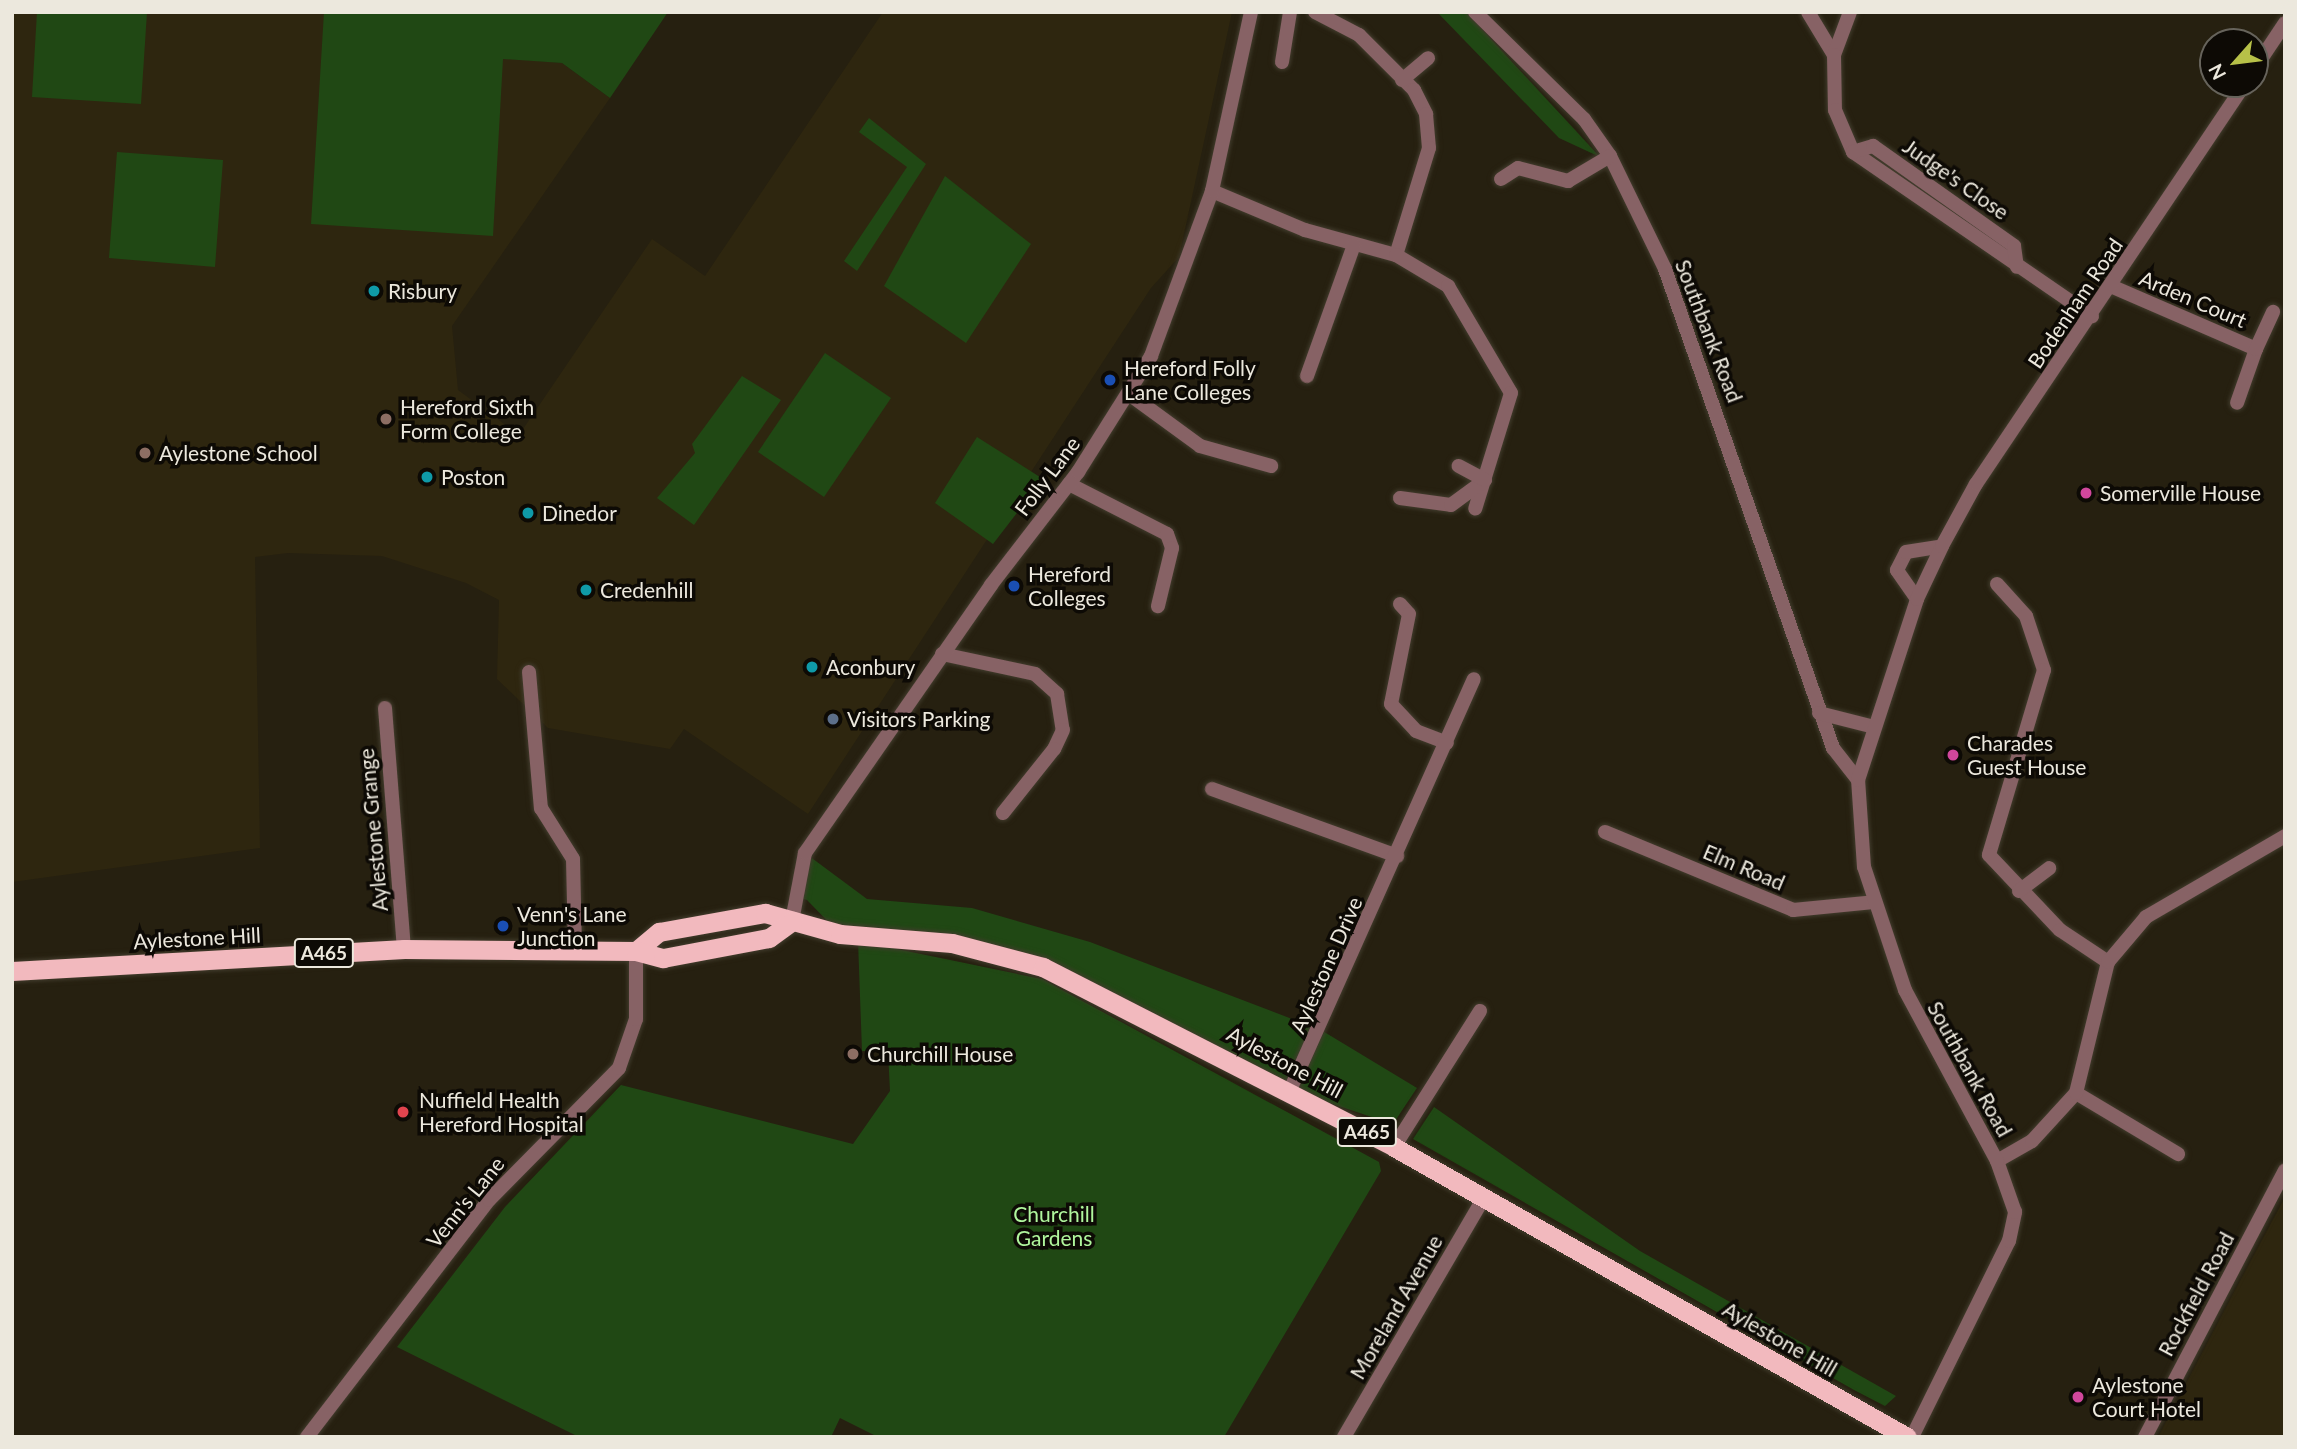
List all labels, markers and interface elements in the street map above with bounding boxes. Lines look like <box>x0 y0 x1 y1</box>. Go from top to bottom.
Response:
north arrow <box>2199 28 2269 98</box>
text: N <box>2203 60 2230 84</box>
street label: Judge's Close <box>1898 133 2014 225</box>
street label: Bodenham Road <box>2022 233 2128 373</box>
street label: Southbank Road <box>1670 256 1748 406</box>
street label: Arden Court <box>2136 265 2250 333</box>
place label: Risbury <box>388 278 457 304</box>
marker: Risbury <box>366 283 382 299</box>
place label: Hereford Folly Lane Colleges <box>1124 355 1256 405</box>
marker: Hereford Folly Lane Colleges <box>1102 372 1118 388</box>
place label: Hereford Sixth Form College <box>400 394 534 444</box>
marker: Hereford Sixth Form College <box>378 411 394 427</box>
street label: Folly Lane <box>1009 431 1085 521</box>
place label: Aylestone School <box>159 440 318 466</box>
marker: Aylestone School <box>137 445 153 461</box>
place label: Poston <box>441 464 505 490</box>
marker: Poston <box>419 469 435 485</box>
place label: Somerville House <box>2100 480 2261 506</box>
marker: Somerville House <box>2078 485 2094 501</box>
place label: Dinedor <box>542 500 617 526</box>
marker: Dinedor <box>520 505 536 521</box>
place label: Hereford Colleges <box>1028 561 1111 611</box>
place label: Credenhill <box>600 577 694 603</box>
marker: Hereford Colleges <box>1006 578 1022 594</box>
marker: Credenhill <box>578 582 594 598</box>
place label: Aconbury <box>826 654 915 680</box>
marker: Aconbury <box>804 659 820 675</box>
place label: Visitors Parking <box>847 706 991 732</box>
marker: Visitors Parking <box>825 711 841 727</box>
place label: Charades Guest House <box>1967 730 2086 780</box>
street label: Aylestone Grange <box>353 747 393 913</box>
marker: Charades Guest House <box>1945 747 1961 763</box>
street label: Elm Road <box>1699 839 1789 895</box>
street label: Aylestone Drive <box>1285 893 1367 1037</box>
place label: Venn's Lane Junction <box>517 901 627 951</box>
marker: Venn's Lane Junction <box>495 918 511 934</box>
street label: Aylestone Hill <box>133 922 261 954</box>
road number: A465 <box>292 937 356 968</box>
street label: Southbank Road <box>1922 997 2018 1141</box>
street label: Aylestone Hill <box>1223 1021 1347 1103</box>
place label: Churchill House <box>867 1041 1013 1067</box>
marker: Churchill House <box>845 1046 861 1062</box>
place label: Nuffield Health Hereford Hospital <box>419 1087 584 1137</box>
marker: Nuffield Health Hereford Hospital <box>393 1102 413 1122</box>
road number: A465 <box>1336 1116 1398 1148</box>
street label: Venn's Lane <box>421 1151 509 1253</box>
park label: Churchill Gardens <box>1013 1201 1095 1251</box>
street label: Rockfield Road <box>2153 1228 2239 1360</box>
street label: Moreland Avenue <box>1344 1230 1448 1384</box>
street label: Aylestone Hill <box>1718 1296 1842 1382</box>
place label: Aylestone Court Hotel <box>2092 1372 2201 1422</box>
marker: Aylestone Court Hotel <box>2070 1389 2086 1405</box>

